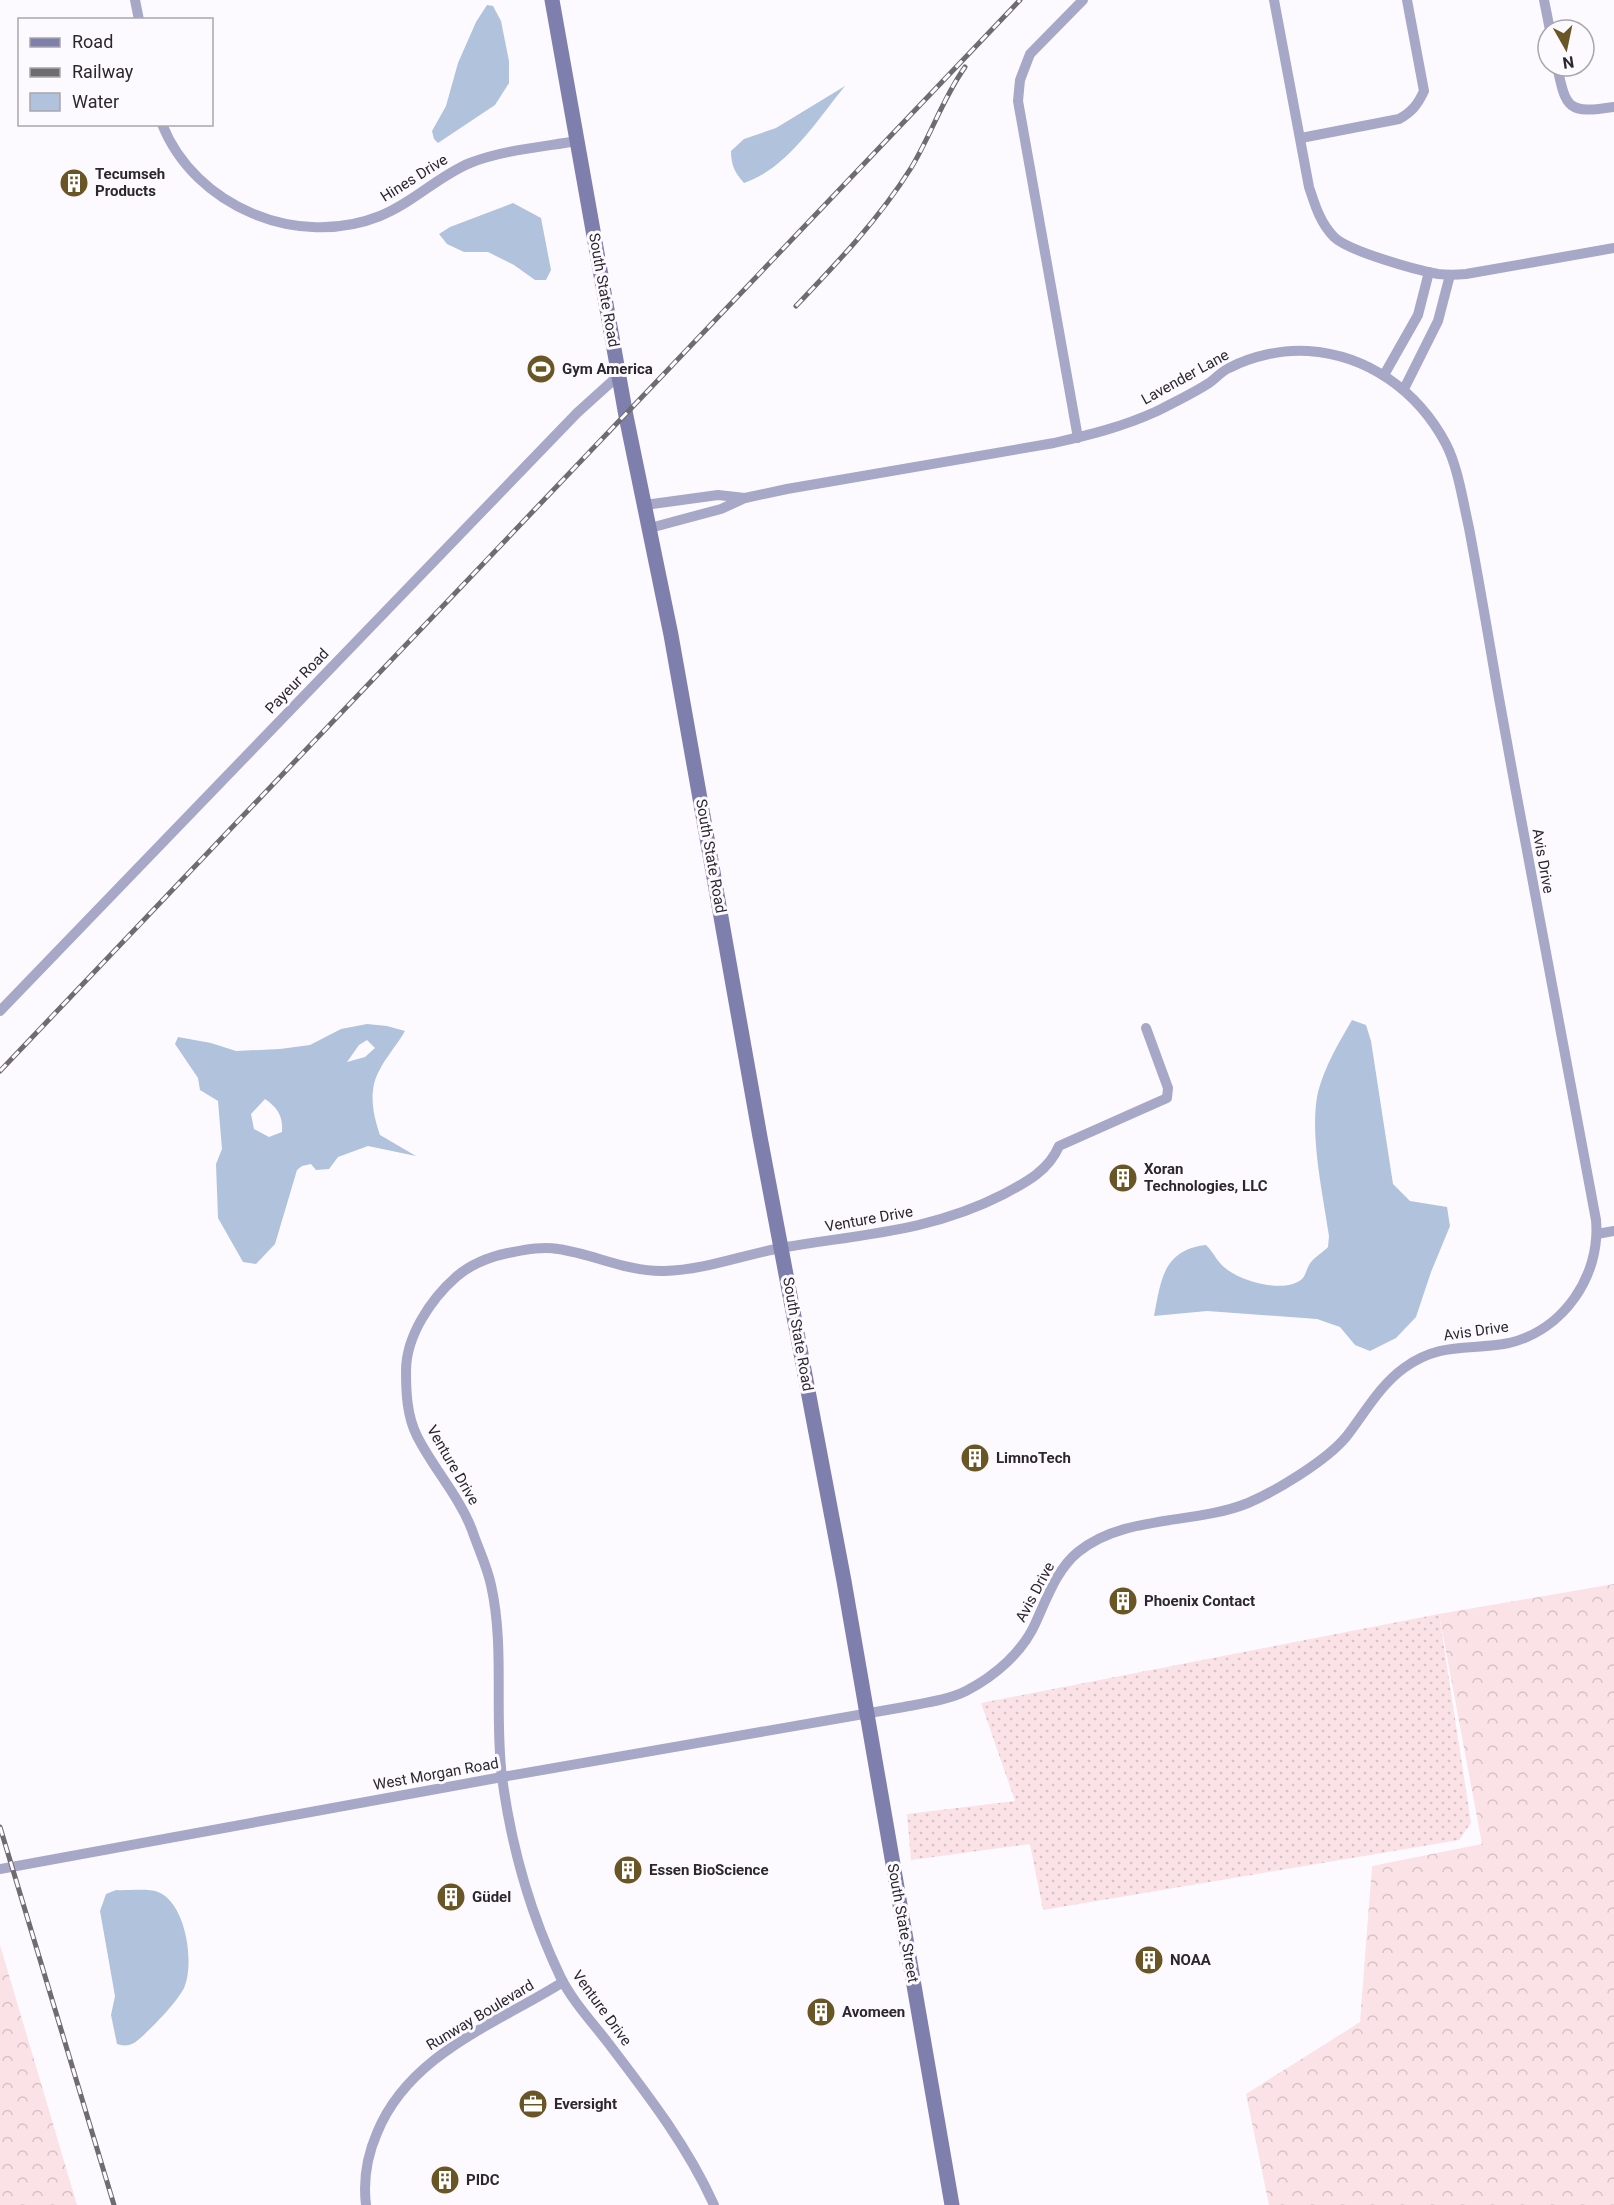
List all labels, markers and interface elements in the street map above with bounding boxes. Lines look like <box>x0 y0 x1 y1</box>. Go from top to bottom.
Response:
legend <box>18 18 213 126</box>
north arrow <box>1536 18 1596 78</box>
text: Road <box>72 31 113 52</box>
text: N <box>1561 52 1575 73</box>
text: Railway <box>72 61 134 82</box>
text: Water <box>72 91 119 112</box>
street label: Hines Drive <box>377 150 451 206</box>
place label: Tecumseh Products <box>95 165 165 200</box>
building icon: Tecumseh Products <box>58 167 90 199</box>
street label: South State Road <box>585 232 623 348</box>
street label: Lavender Lane <box>1138 346 1232 408</box>
sports icon: Gym America <box>525 353 557 385</box>
place label: Gym America <box>562 360 653 378</box>
street label: Payeur Road <box>261 645 333 717</box>
street label: South State Road <box>692 798 730 914</box>
street label: Avis Drive <box>1528 827 1558 895</box>
place label: Xoran Technologies, LLC <box>1144 1160 1268 1195</box>
building icon: Xoran Technologies, LLC <box>1107 1162 1139 1194</box>
street label: Venture Drive <box>824 1202 914 1236</box>
street label: South State Road <box>779 1276 817 1392</box>
street label: Avis Drive <box>1442 1318 1510 1344</box>
street label: Venture Drive <box>423 1422 483 1508</box>
building icon: LimnoTech <box>959 1442 991 1474</box>
place label: LimnoTech <box>996 1449 1071 1467</box>
street label: Avis Drive <box>1012 1559 1058 1625</box>
building icon: Phoenix Contact <box>1107 1585 1139 1617</box>
place label: Phoenix Contact <box>1144 1592 1255 1610</box>
street label: West Morgan Road <box>372 1754 500 1794</box>
building icon: Essen BioScience <box>612 1854 644 1886</box>
place label: Essen BioScience <box>649 1861 769 1879</box>
street label: South State Street <box>884 1862 922 1984</box>
building icon: Güdel <box>435 1881 467 1913</box>
place label: Güdel <box>472 1888 511 1906</box>
building icon: NOAA <box>1133 1944 1165 1976</box>
place label: NOAA <box>1170 1951 1212 1969</box>
street label: Venture Drive <box>569 1967 635 2049</box>
street label: Runway Boulevard <box>423 1976 537 2054</box>
building icon: Avomeen <box>805 1996 837 2028</box>
place label: Avomeen <box>842 2003 905 2021</box>
office icon: Eversight <box>517 2088 549 2120</box>
place label: Eversight <box>554 2095 617 2113</box>
building icon: PIDC <box>429 2164 461 2196</box>
place label: PIDC <box>466 2171 500 2189</box>

